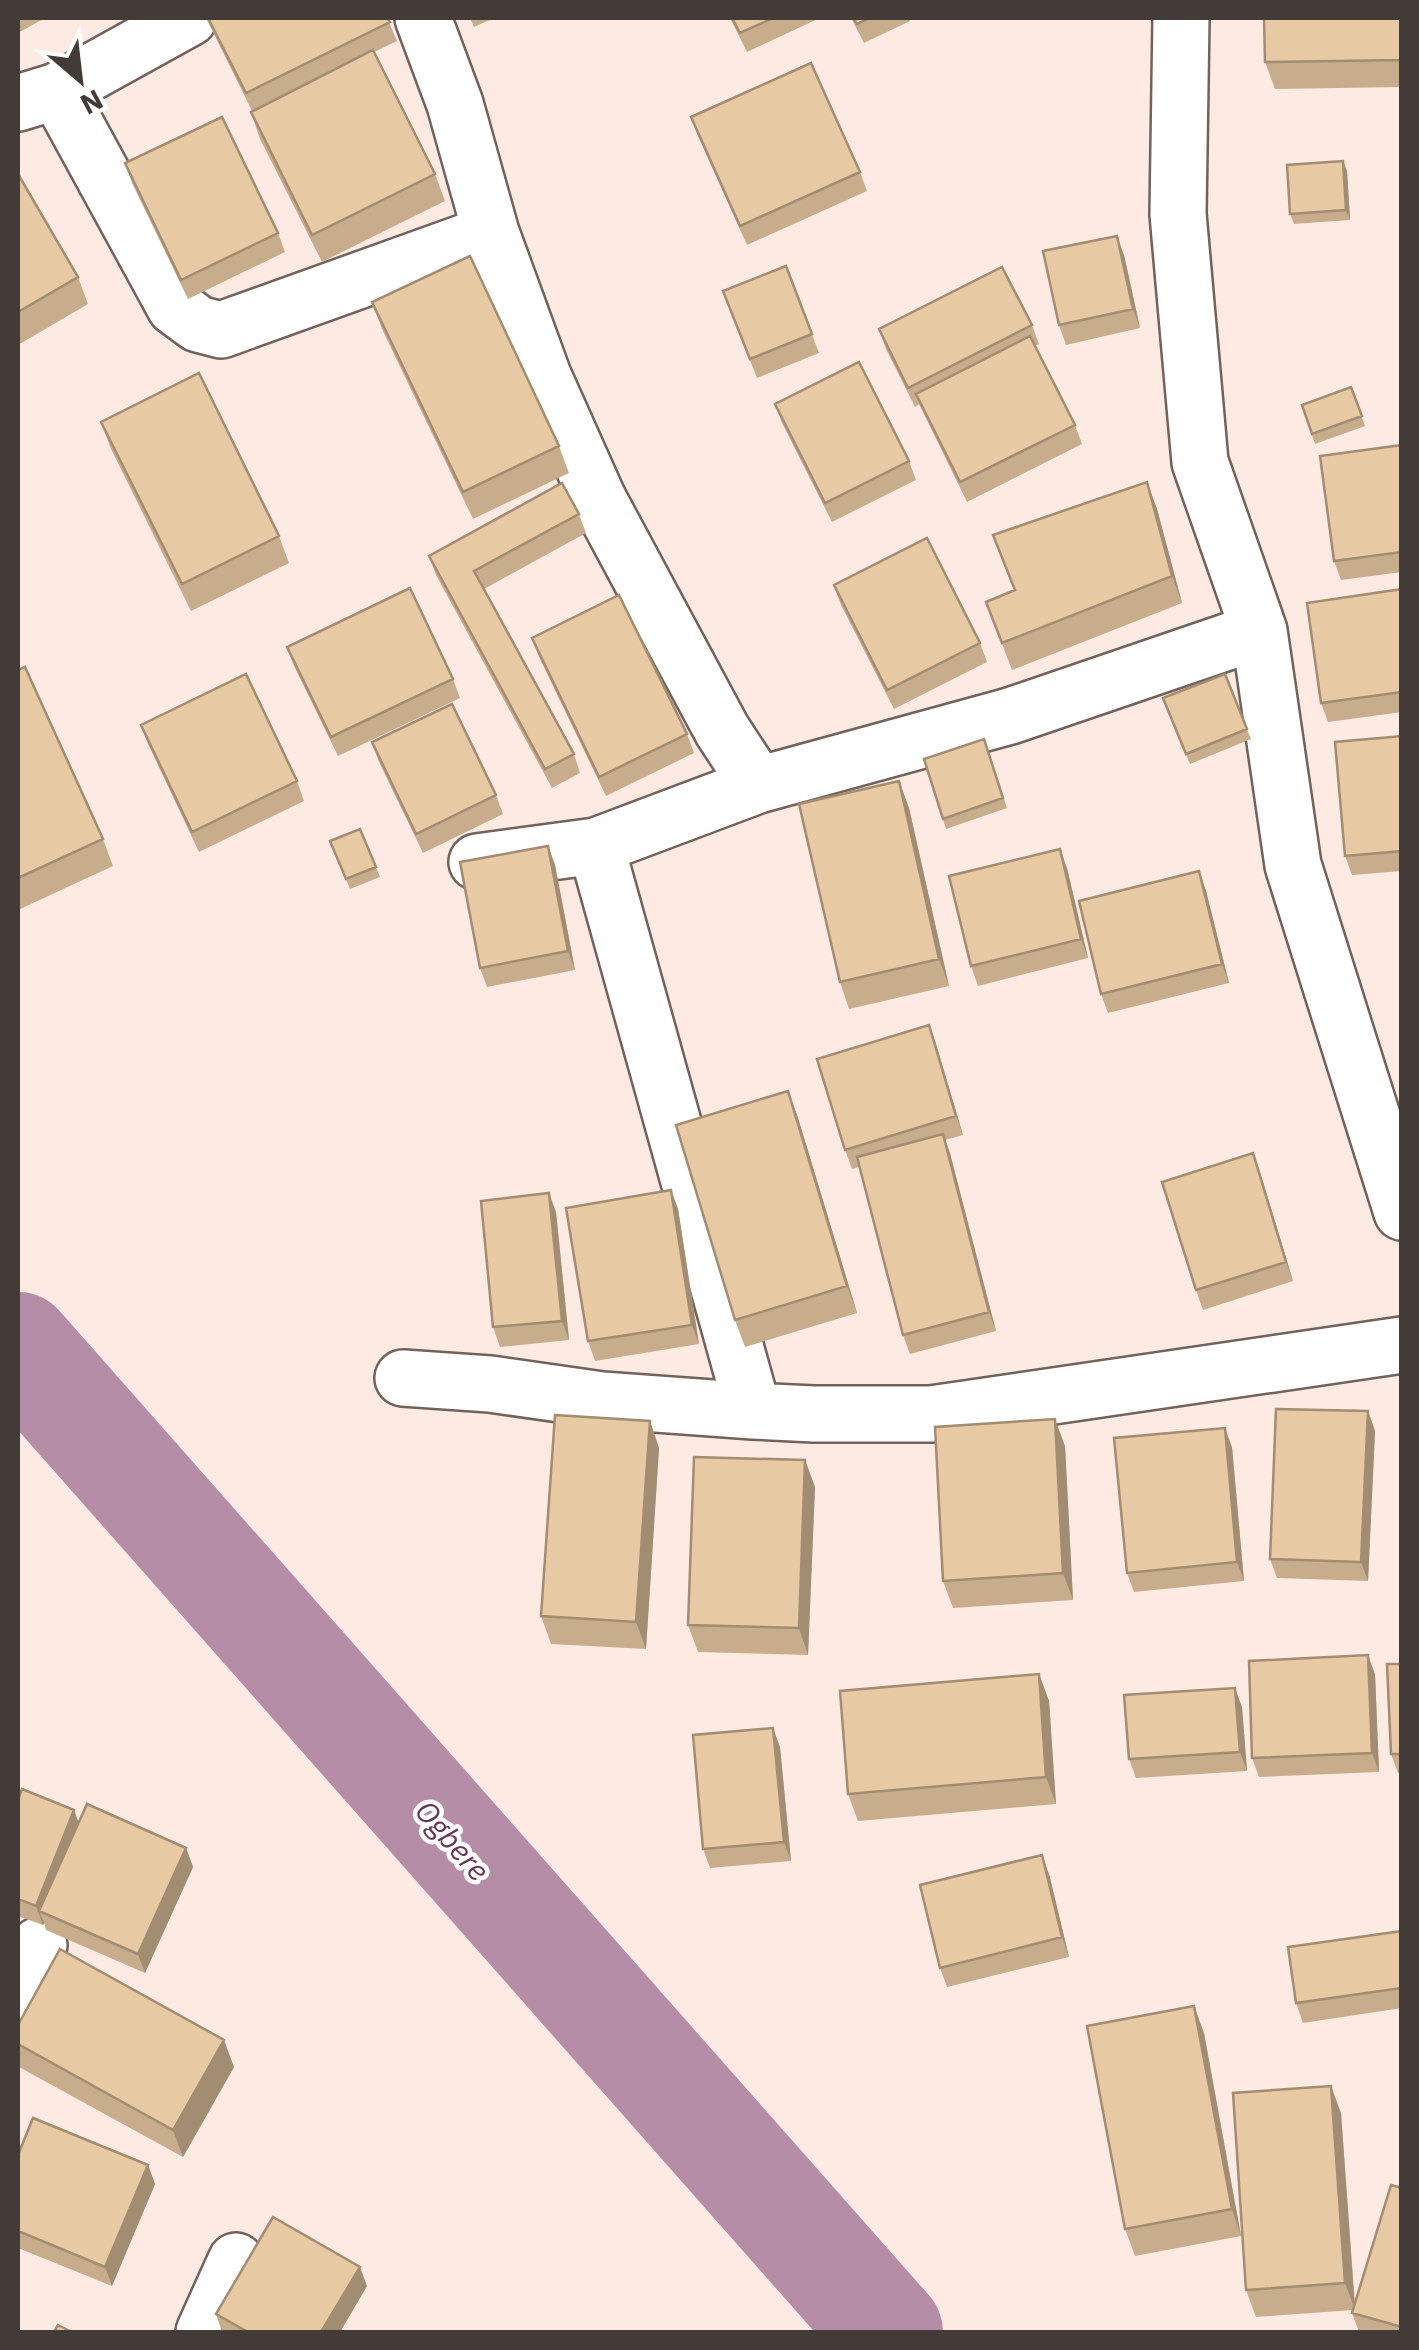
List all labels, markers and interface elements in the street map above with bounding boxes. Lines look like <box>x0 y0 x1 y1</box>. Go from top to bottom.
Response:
north arrow <box>30 30 130 130</box>
text: N <box>74 81 110 124</box>
water label: Ogbere <box>407 1792 499 1888</box>

